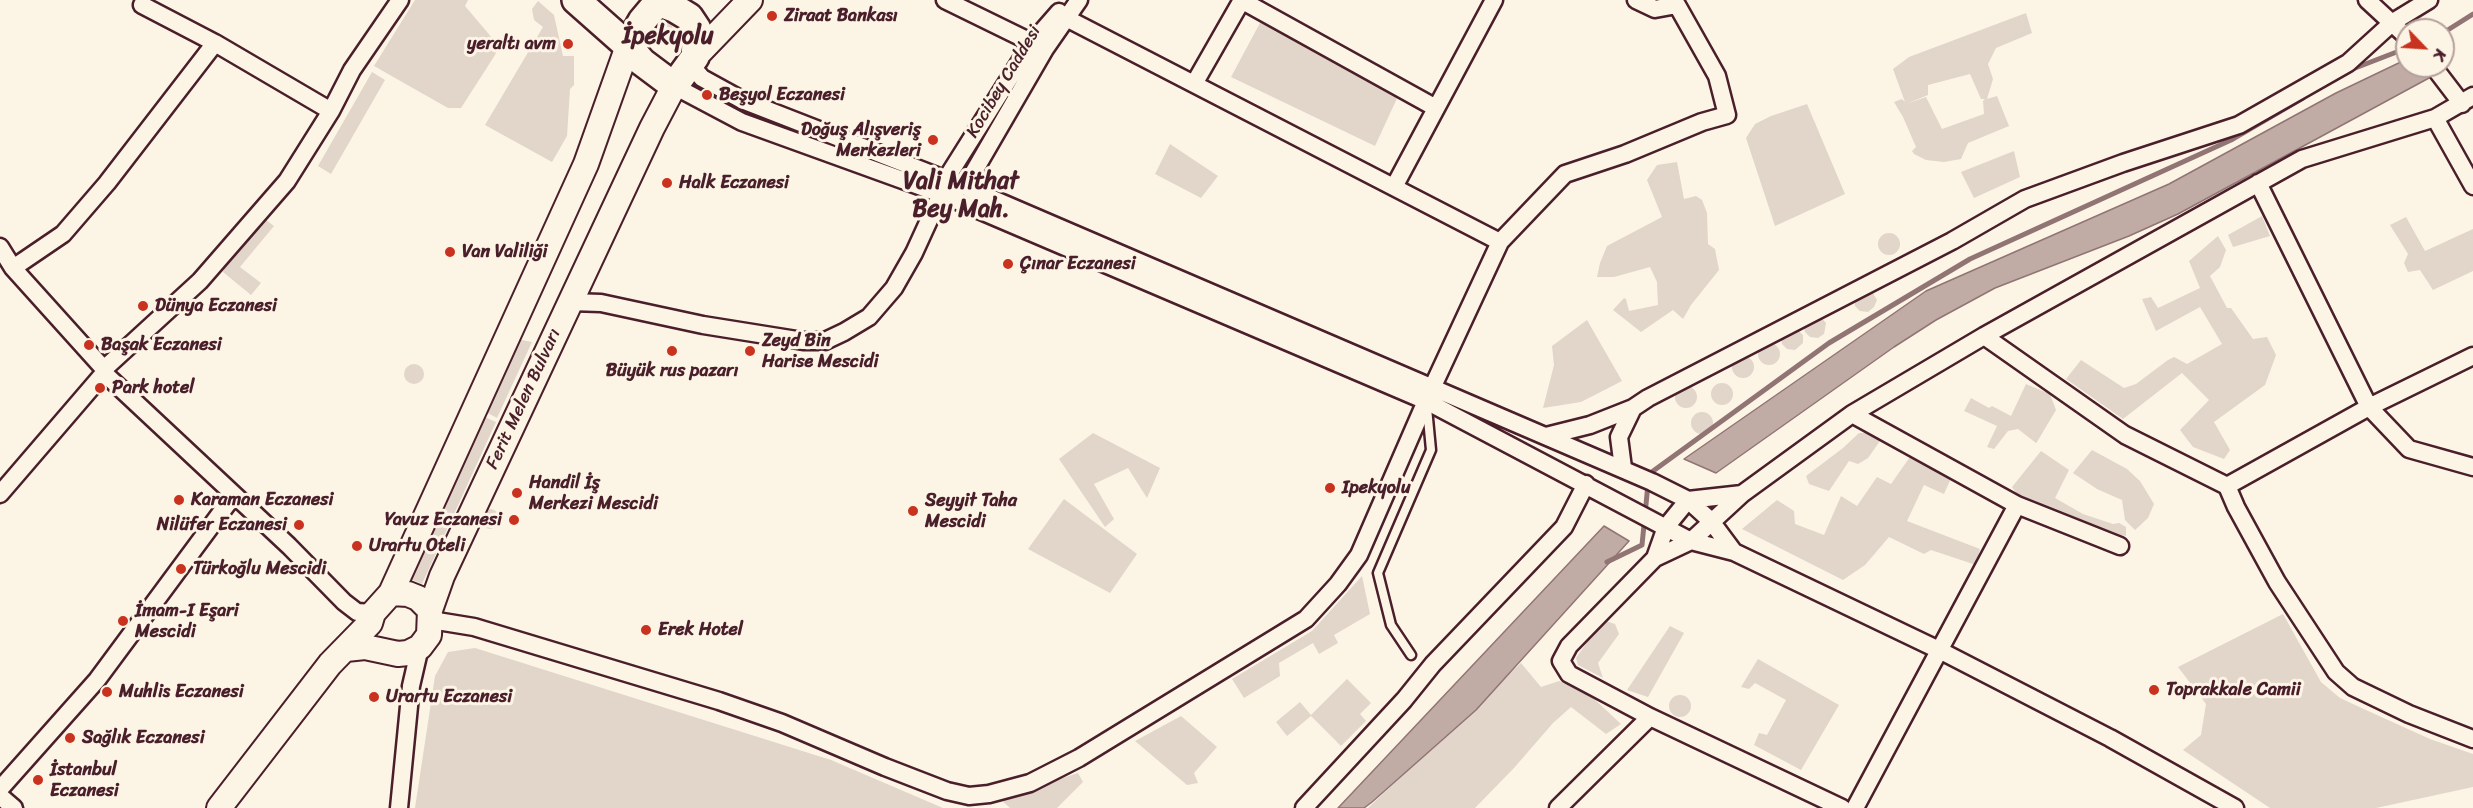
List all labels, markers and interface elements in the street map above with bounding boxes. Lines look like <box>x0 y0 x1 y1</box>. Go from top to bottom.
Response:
place label: Ziraat Bankası <box>784 5 898 27</box>
marker: Ziraat Bankası <box>765 9 779 23</box>
north arrow <box>2395 18 2455 78</box>
street label: Kocibey Caddesi <box>962 22 1046 142</box>
district label: İpekyolu <box>622 23 714 51</box>
place label: yeraltı avm <box>467 33 556 55</box>
marker: yeraltı avm <box>561 37 575 51</box>
text: K <box>2425 44 2455 66</box>
place label: Beşyol Eczanesi <box>719 84 845 106</box>
marker: Beşyol Eczanesi <box>700 88 714 102</box>
place label: Doğuş Alışveriş Merkezleri <box>801 119 921 162</box>
marker: Doğuş Alışveriş Merkezleri <box>926 133 940 147</box>
district label: Vali Mithat Bey Mah. <box>903 168 1019 224</box>
place label: Halk Eczanesi <box>679 172 789 194</box>
marker: Halk Eczanesi <box>660 176 674 190</box>
place label: Van Valiliği <box>462 241 548 263</box>
marker: Van Valiliği <box>443 245 457 259</box>
place label: Çınar Eczanesi <box>1020 253 1136 275</box>
marker: Çınar Eczanesi <box>1001 257 1015 271</box>
place label: Dünya Eczanesi <box>155 295 277 317</box>
marker: Dünya Eczanesi <box>136 299 150 313</box>
street label: Ferit Melen Bulvarı <box>482 325 566 473</box>
place label: Zeyd Bin Harise Mescidi <box>762 330 878 372</box>
place label: Başak Eczanesi <box>101 334 222 356</box>
marker: Başak Eczanesi <box>82 338 96 352</box>
marker: Büyük rus pazarı <box>665 344 679 358</box>
marker: Zeyd Bin Harise Mescidi <box>743 344 757 358</box>
place label: Büyük rus pazarı <box>606 360 738 382</box>
place label: Park hotel <box>112 377 194 399</box>
marker: Park hotel <box>93 381 107 395</box>
place label: Handil İş Merkezi Mescidi <box>529 472 658 514</box>
place label: Ipekyolu <box>1342 477 1411 499</box>
marker: Ipekyolu <box>1323 481 1337 495</box>
marker: Handil İş Merkezi Mescidi <box>510 486 524 500</box>
place label: Karaman Eczanesi <box>191 489 334 511</box>
place label: Seyyit Taha Mescidi <box>925 490 1017 532</box>
marker: Karaman Eczanesi <box>172 493 186 507</box>
marker: Seyyit Taha Mescidi <box>906 504 920 518</box>
place label: Yavuz Eczanesi <box>385 509 502 531</box>
marker: Yavuz Eczanesi <box>507 513 521 527</box>
place label: Nilüfer Eczanesi <box>157 514 287 536</box>
marker: Nilüfer Eczanesi <box>292 518 306 532</box>
place label: Urartu Oteli <box>369 535 465 557</box>
marker: Urartu Oteli <box>350 539 364 553</box>
place label: Türkoğlu Mescidi <box>193 558 326 580</box>
marker: Türkoğlu Mescidi <box>174 562 188 576</box>
place label: İmam-I Eşari Mescidi <box>135 600 239 642</box>
marker: İmam-I Eşari Mescidi <box>116 614 130 628</box>
place label: Erek Hotel <box>658 619 743 641</box>
marker: Erek Hotel <box>639 623 653 637</box>
place label: Toprakkale Camii <box>2166 679 2301 701</box>
place label: Muhlis Eczanesi <box>119 681 244 703</box>
marker: Toprakkale Camii <box>2147 683 2161 697</box>
marker: Muhlis Eczanesi <box>100 685 114 699</box>
place label: Urartu Eczanesi <box>386 686 512 708</box>
marker: Urartu Eczanesi <box>367 690 381 704</box>
place label: Sağlık Eczanesi <box>82 727 205 749</box>
marker: Sağlık Eczanesi <box>63 731 77 745</box>
place label: İstanbul Eczanesi <box>50 759 119 802</box>
marker: İstanbul Eczanesi <box>31 773 45 787</box>

